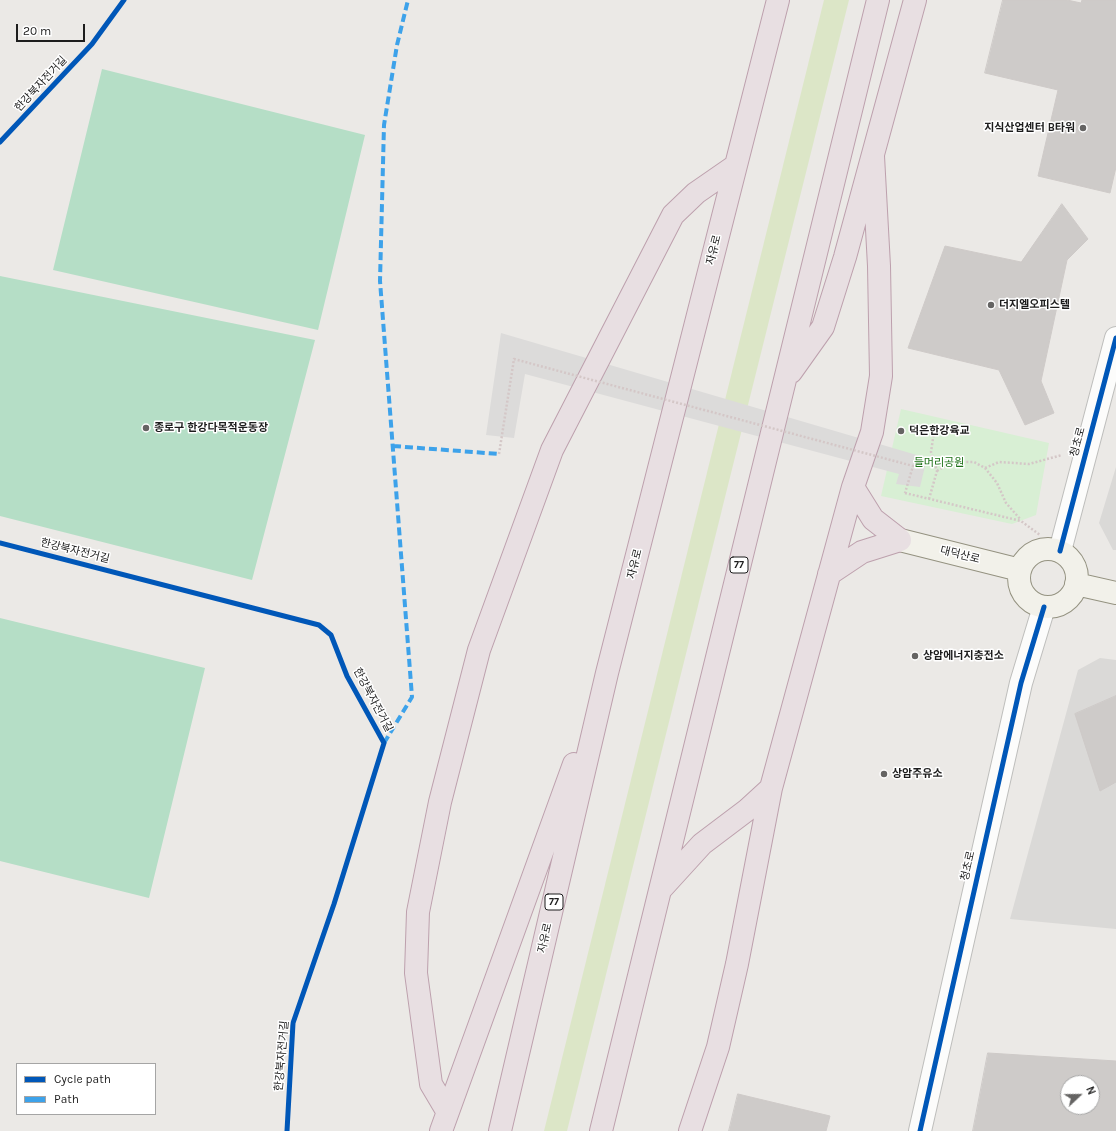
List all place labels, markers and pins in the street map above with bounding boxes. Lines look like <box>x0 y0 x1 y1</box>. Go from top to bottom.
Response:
place label: 지식산업센터 B타워 <box>984 121 1075 135</box>
marker: 지식산업센터 B타워 <box>1078 123 1088 133</box>
place label: 더지엘오피스텔 <box>999 298 1070 312</box>
marker: 더지엘오피스텔 <box>986 300 996 310</box>
place label: 종로구 한강다목적운동장 <box>154 421 268 435</box>
marker: 종로구 한강다목적운동장 <box>141 423 151 433</box>
place label: 덕은한강육교 <box>909 424 970 438</box>
marker: 덕은한강육교 <box>896 426 906 436</box>
place label: 상암에너지충전소 <box>923 649 1004 663</box>
marker: 상암에너지충전소 <box>910 651 920 661</box>
place label: 상암주유소 <box>892 767 943 781</box>
marker: 상암주유소 <box>879 769 889 779</box>

